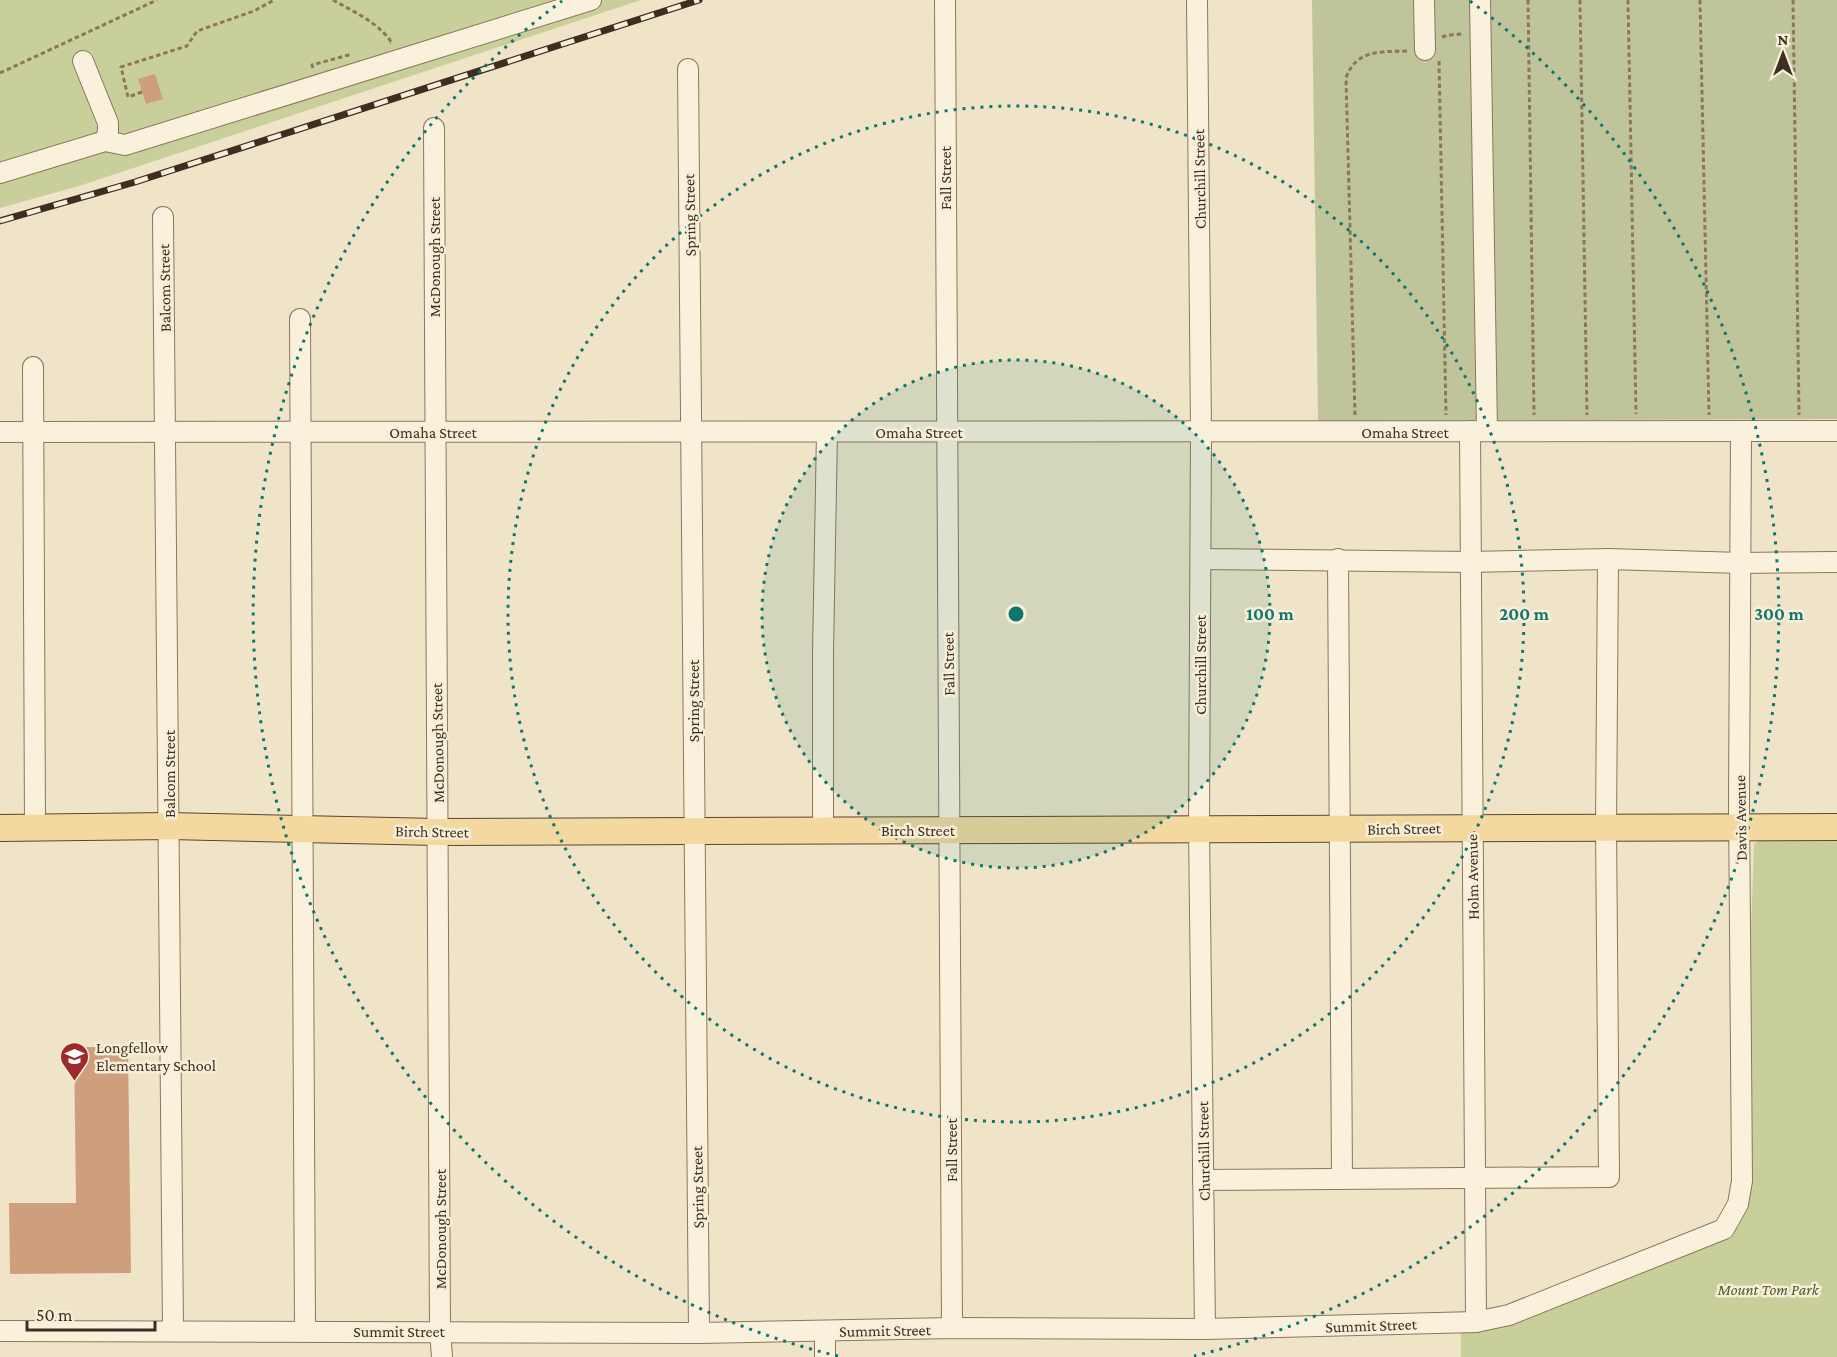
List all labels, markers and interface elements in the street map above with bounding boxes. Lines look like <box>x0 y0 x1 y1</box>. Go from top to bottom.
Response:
north arrow <box>1753 24 1813 84</box>
text: N <box>1778 31 1789 48</box>
street label: Churchill Street <box>1190 128 1209 229</box>
street label: Fall Street <box>937 145 954 210</box>
street label: Spring Street <box>680 173 700 256</box>
street label: McDonough Street <box>426 196 444 317</box>
street label: Balcom Street <box>155 243 174 332</box>
street label: Omaha Street <box>389 424 477 441</box>
street label: Omaha Street <box>875 424 963 441</box>
street label: Omaha Street <box>1361 424 1449 441</box>
centre of rings <box>1006 604 1026 624</box>
text: 100 m <box>1246 604 1294 624</box>
text: 200 m <box>1499 604 1550 624</box>
text: 300 m <box>1754 604 1804 624</box>
street label: Churchill Street <box>1192 614 1209 715</box>
street label: Fall Street <box>939 631 958 696</box>
street label: Spring Street <box>685 659 703 742</box>
street label: McDonough Street <box>428 682 448 803</box>
street label: Balcom Street <box>161 729 178 818</box>
street label: Davis Avenue <box>1731 775 1750 861</box>
street label: Birch Street <box>1367 819 1442 838</box>
street label: Birch Street <box>395 822 470 841</box>
street label: Birch Street <box>881 822 956 839</box>
street label: Holm Avenue <box>1463 834 1482 920</box>
place label: Longfellow Elementary School <box>96 1039 216 1075</box>
school or university icon: Longfellow Elementary School <box>59 1040 91 1082</box>
street label: Churchill Street <box>1194 1100 1213 1201</box>
street label: Fall Street <box>943 1117 960 1182</box>
street label: Spring Street <box>688 1145 708 1228</box>
street label: McDonough Street <box>432 1168 450 1289</box>
park label: Mount Tom Park <box>1716 1281 1820 1298</box>
scale bar <box>27 1294 154 1332</box>
text: 50 m <box>36 1305 73 1325</box>
street label: Summit Street <box>1325 1315 1418 1336</box>
street label: Summit Street <box>839 1321 932 1340</box>
street label: Summit Street <box>353 1323 446 1340</box>

